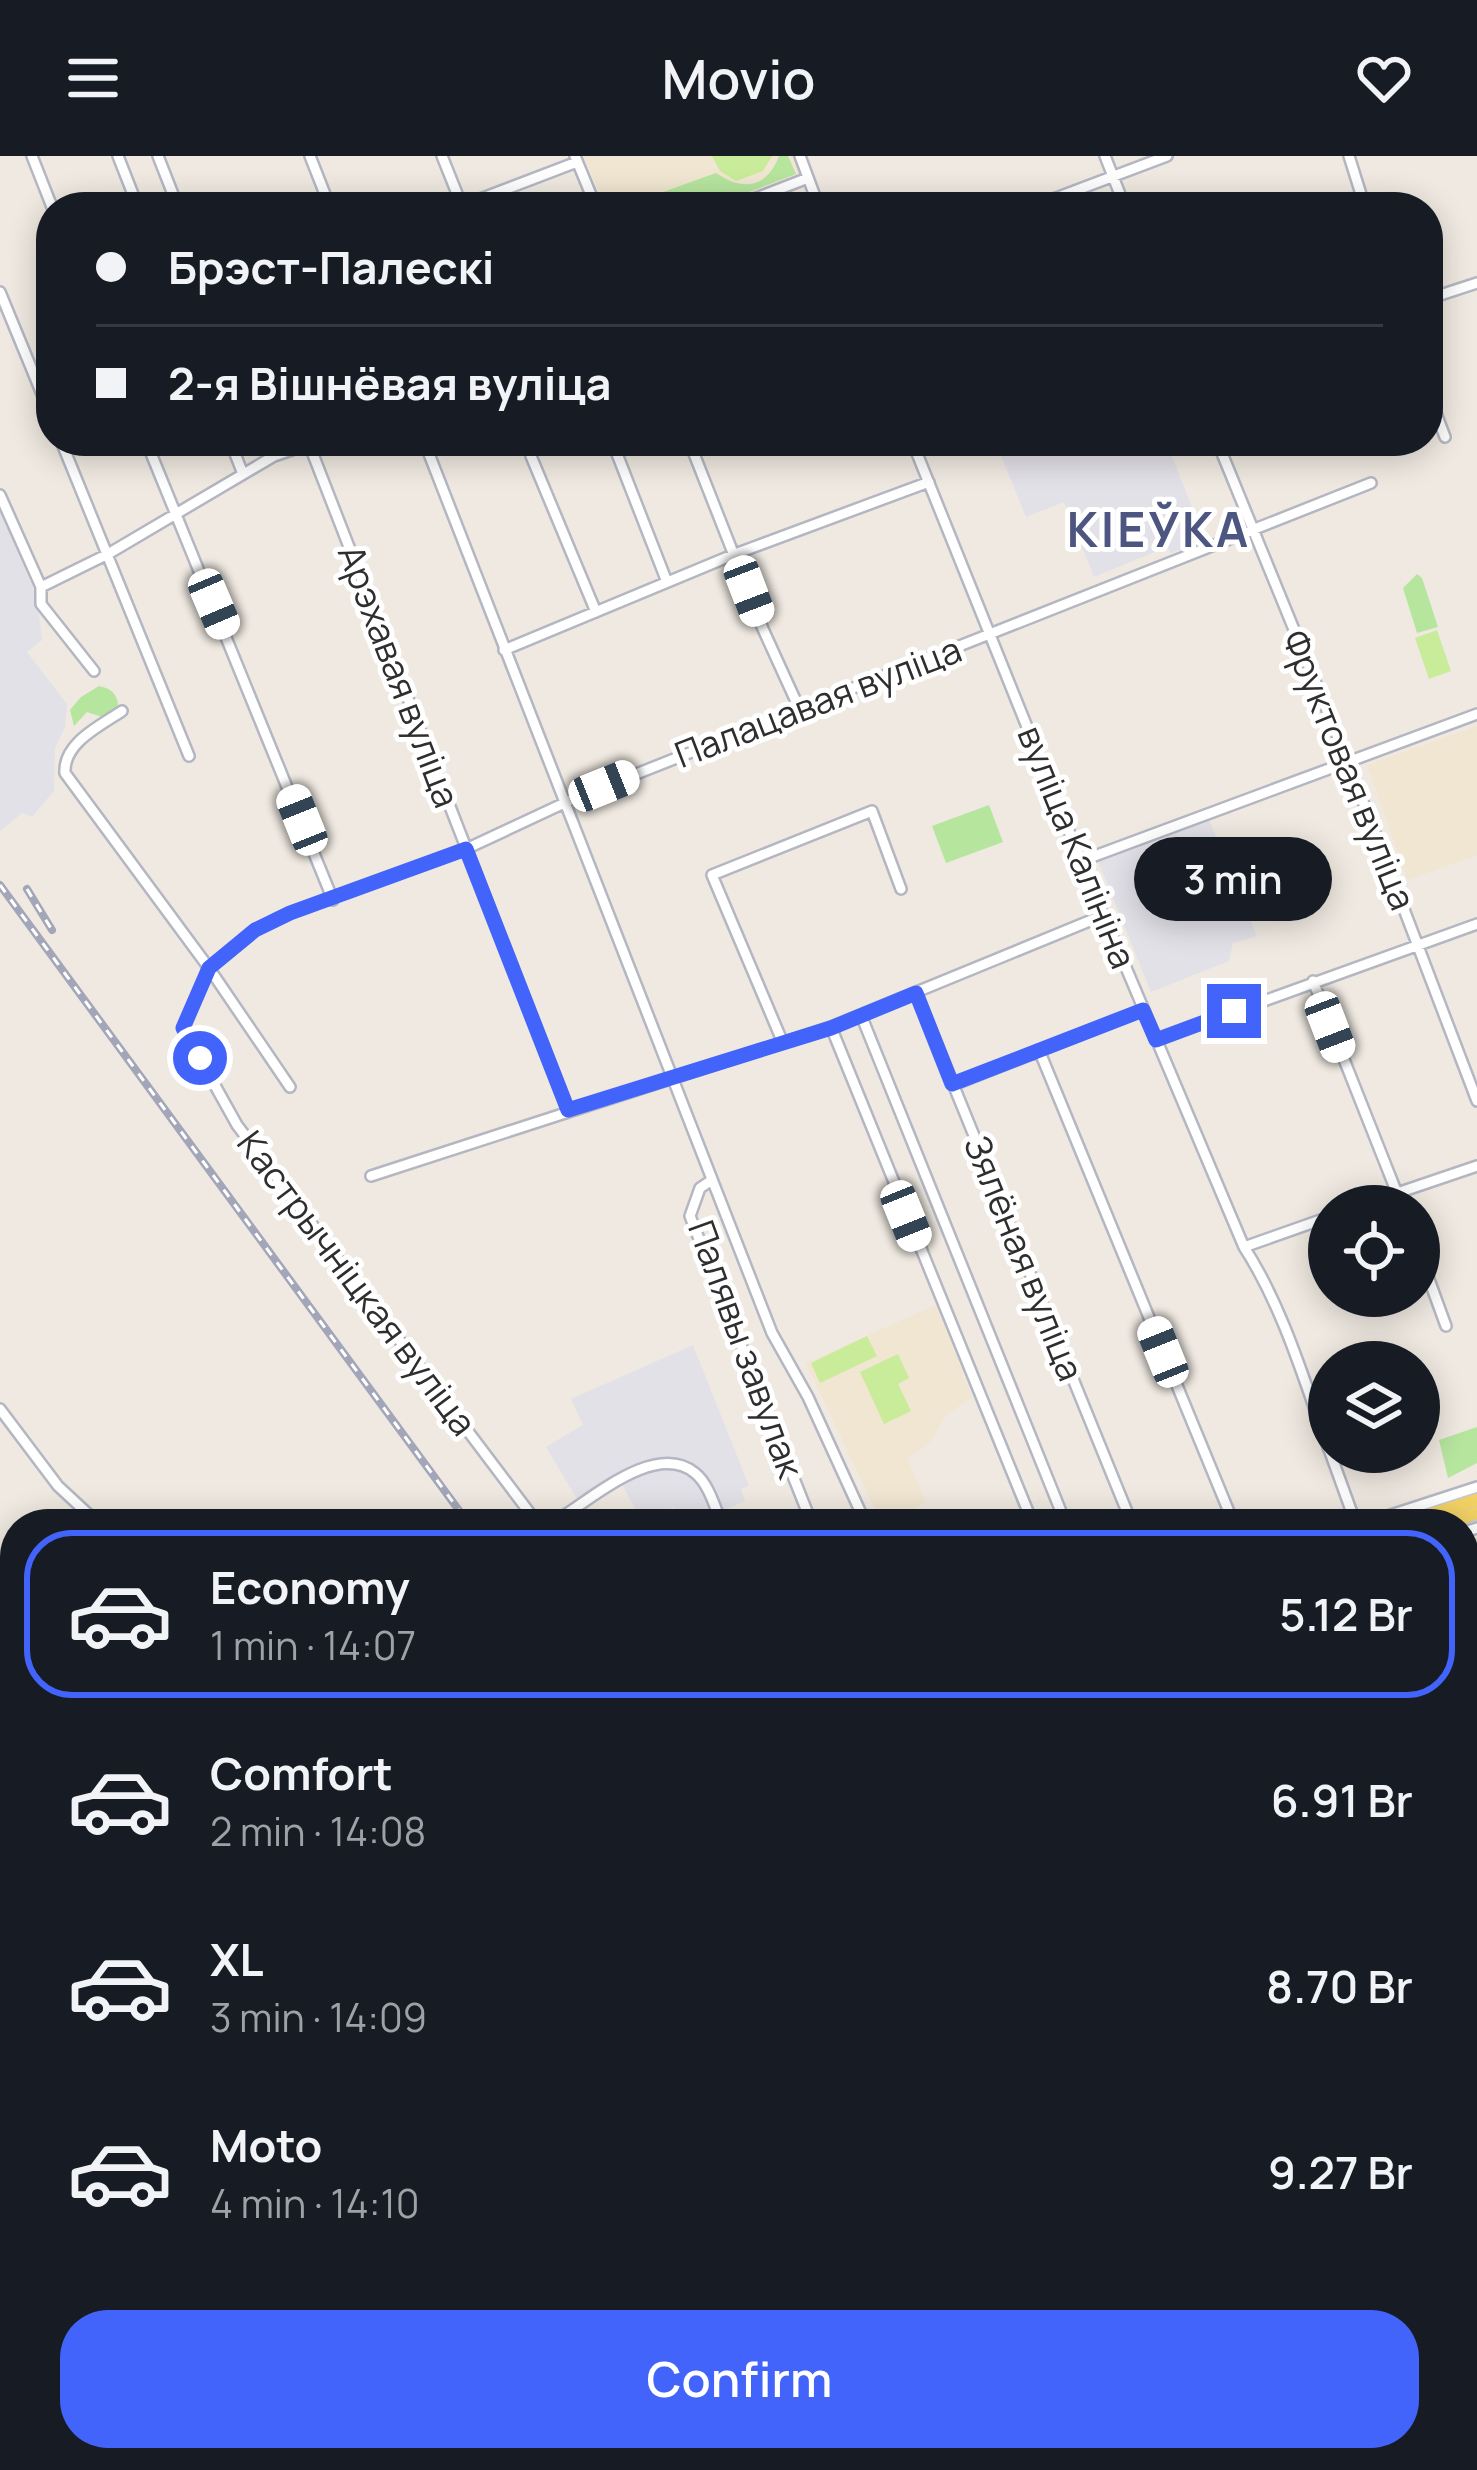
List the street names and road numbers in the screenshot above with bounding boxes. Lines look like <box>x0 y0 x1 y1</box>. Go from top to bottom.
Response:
street label: Арэхавая вуліца <box>327 538 472 814</box>
street label: Фруктовая вуліца <box>1271 623 1428 917</box>
street label: Палацавая вуліца <box>668 624 968 779</box>
street label: вуліца Калініна <box>1007 718 1148 975</box>
street label: Кастрычніцкая вуліца <box>227 1120 488 1445</box>
street label: Зялёная вуліца <box>953 1128 1096 1388</box>
street label: Палявы завулак <box>677 1213 816 1485</box>

